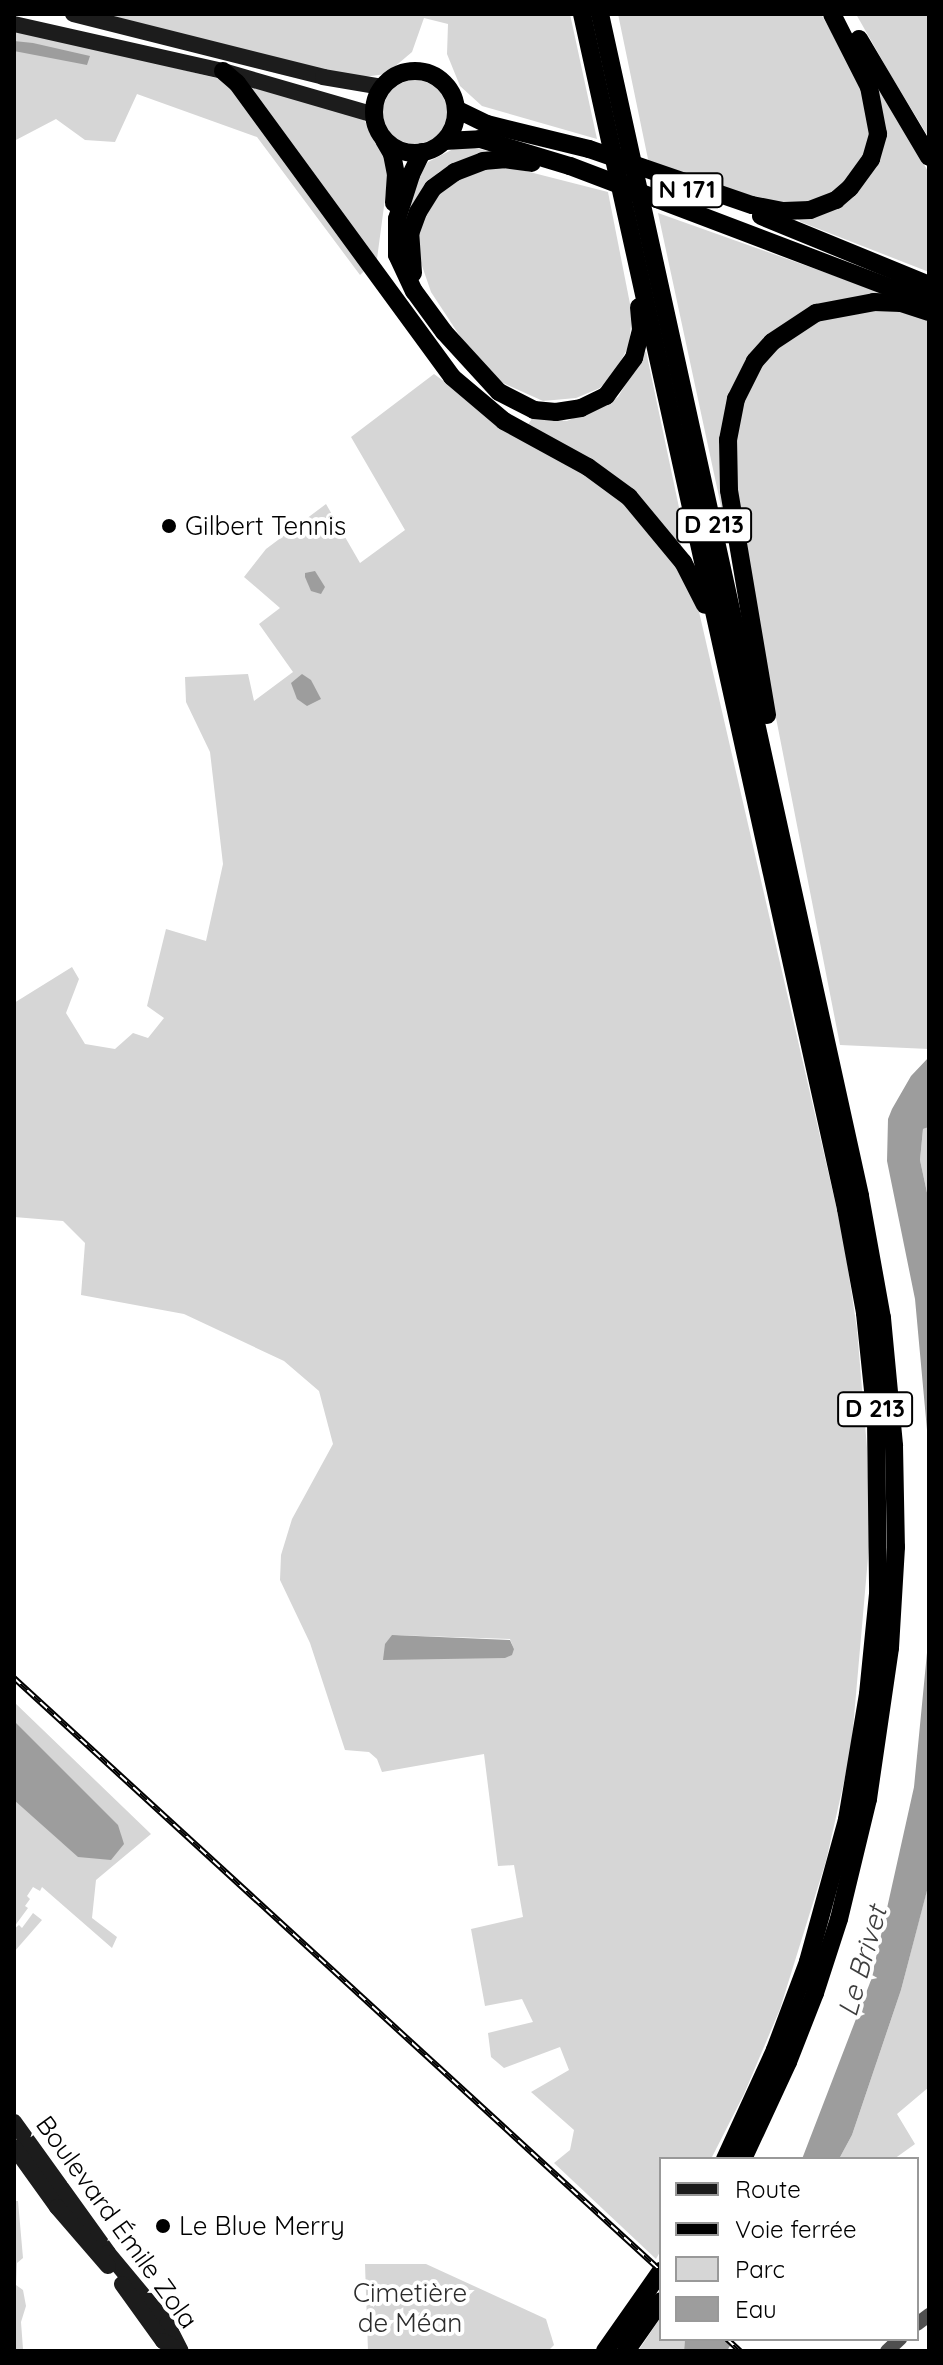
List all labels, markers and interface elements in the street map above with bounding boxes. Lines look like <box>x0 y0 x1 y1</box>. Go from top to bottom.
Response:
road number: N 171 <box>649 170 725 210</box>
road number: D 213 <box>676 505 752 545</box>
place label: Gilbert Tennis <box>185 510 346 542</box>
marker: Gilbert Tennis <box>160 517 178 535</box>
road number: D 213 <box>837 1389 913 1429</box>
water label: Le Brivet <box>830 1902 894 2020</box>
street label: Boulevard Émile Zola <box>29 2110 205 2334</box>
legend <box>659 2157 919 2341</box>
text: Route <box>735 2174 801 2204</box>
place label: Le Blue Merry <box>179 2210 345 2242</box>
text: Voie ferrée <box>735 2214 857 2244</box>
marker: Le Blue Merry <box>154 2217 172 2235</box>
text: Parc <box>735 2254 785 2284</box>
park label: Cimetière de Méan <box>353 2277 467 2338</box>
text: Eau <box>735 2294 777 2324</box>

